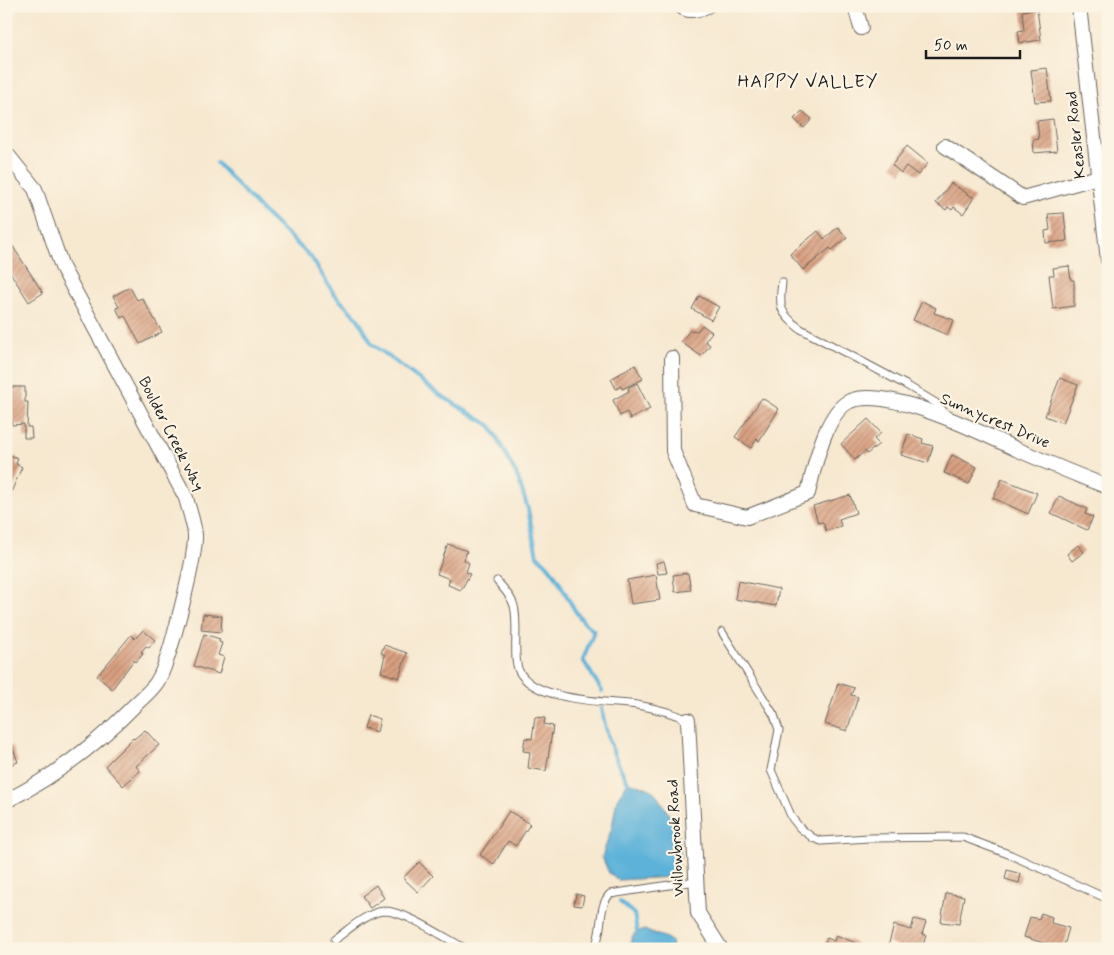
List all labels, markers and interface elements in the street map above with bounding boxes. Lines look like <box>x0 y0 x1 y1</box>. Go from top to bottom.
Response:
scale bar <box>926 28 1020 60</box>
text: 50 m <box>934 36 968 56</box>
district label: HAPPY VALLEY <box>738 70 878 94</box>
street label: Keasler Road <box>1061 90 1091 180</box>
street label: Boulder Creek Way <box>133 373 209 495</box>
street label: Sunnycrest Drive <box>937 388 1053 454</box>
street label: Willowbrook Road <box>662 779 690 897</box>

